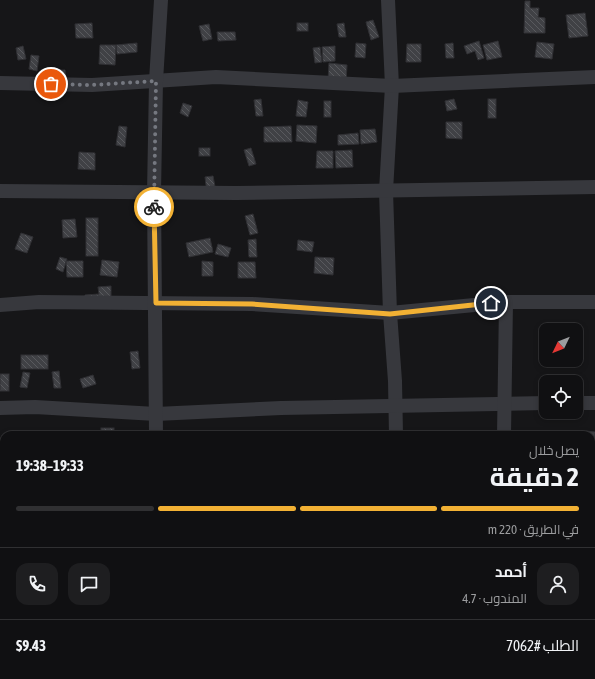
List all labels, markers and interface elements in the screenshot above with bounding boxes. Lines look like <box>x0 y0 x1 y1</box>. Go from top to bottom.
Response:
pin <box>34 67 68 101</box>
icon: bag <box>40 73 62 95</box>
courier <box>134 187 174 227</box>
icon: bike <box>143 196 165 218</box>
pin <box>474 286 508 320</box>
icon: home <box>480 292 502 314</box>
north arrow <box>539 323 583 367</box>
map controls <box>539 323 583 419</box>
button: locate <box>539 375 583 419</box>
text: يصل خلال <box>529 443 579 458</box>
text: 19:33–19:38 <box>16 457 84 474</box>
text: 2 دقيقة <box>490 462 579 492</box>
text: في الطريق · 220 m <box>488 522 579 537</box>
button: phone <box>16 563 58 605</box>
button: chat <box>68 563 110 605</box>
text: أحمد <box>495 563 527 580</box>
button: person <box>537 563 579 605</box>
text: المندوب · 4.7 <box>462 591 527 606</box>
text: $9.43 <box>16 637 46 654</box>
text: الطلب #7062 <box>506 637 579 654</box>

